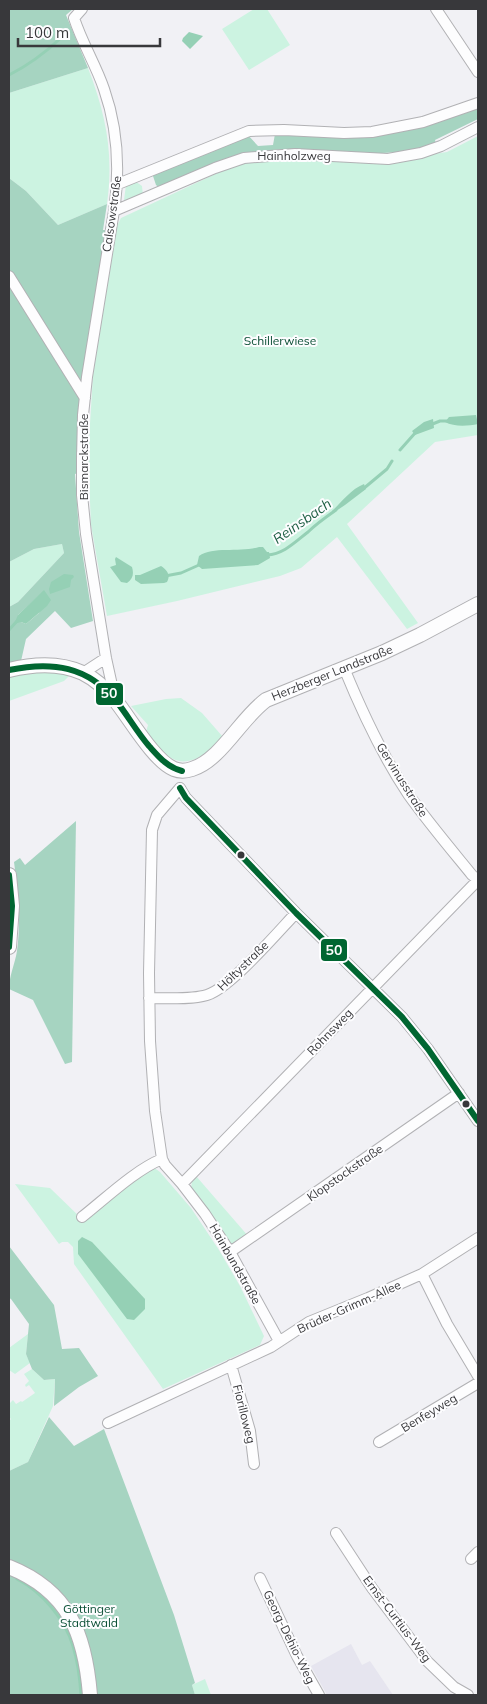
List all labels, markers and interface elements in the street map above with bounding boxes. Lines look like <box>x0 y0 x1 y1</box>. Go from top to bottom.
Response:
scale bar <box>18 15 160 47</box>
text: 100 m <box>25 23 69 42</box>
street label: Hainholzweg <box>257 148 331 163</box>
street label: Calsowstraße <box>99 175 124 253</box>
park label: Schillerwiese <box>244 333 316 348</box>
street label: Bismarckstraße <box>76 414 91 500</box>
water label: Reinsbach <box>269 494 335 548</box>
street label: Herzberger Landstraße <box>269 641 395 704</box>
line badge: 50 <box>95 682 124 706</box>
text: 50 <box>101 684 117 702</box>
street label: Gervinusstraße <box>374 740 431 820</box>
unlabelled marker <box>236 850 246 860</box>
street label: Höltystraße <box>214 938 271 994</box>
line badge: 50 <box>320 938 348 962</box>
text: 50 <box>326 941 342 959</box>
street label: Rohnsweg <box>304 1005 356 1058</box>
unlabelled marker <box>461 1099 471 1109</box>
street label: Klopstockstraße <box>304 1141 386 1204</box>
street label: Hainbundstraße <box>206 1221 265 1307</box>
street label: Brüder-Grimm-Allee <box>295 1277 403 1336</box>
street label: Fiorilloweg <box>230 1383 259 1445</box>
street label: Benfeyweg <box>398 1390 459 1435</box>
street label: Ernst-Curtius-Weg <box>360 1573 435 1665</box>
street label: Georg-Dehio-Weg <box>260 1588 319 1686</box>
park label: Göttinger Stadtwald <box>60 1601 118 1630</box>

